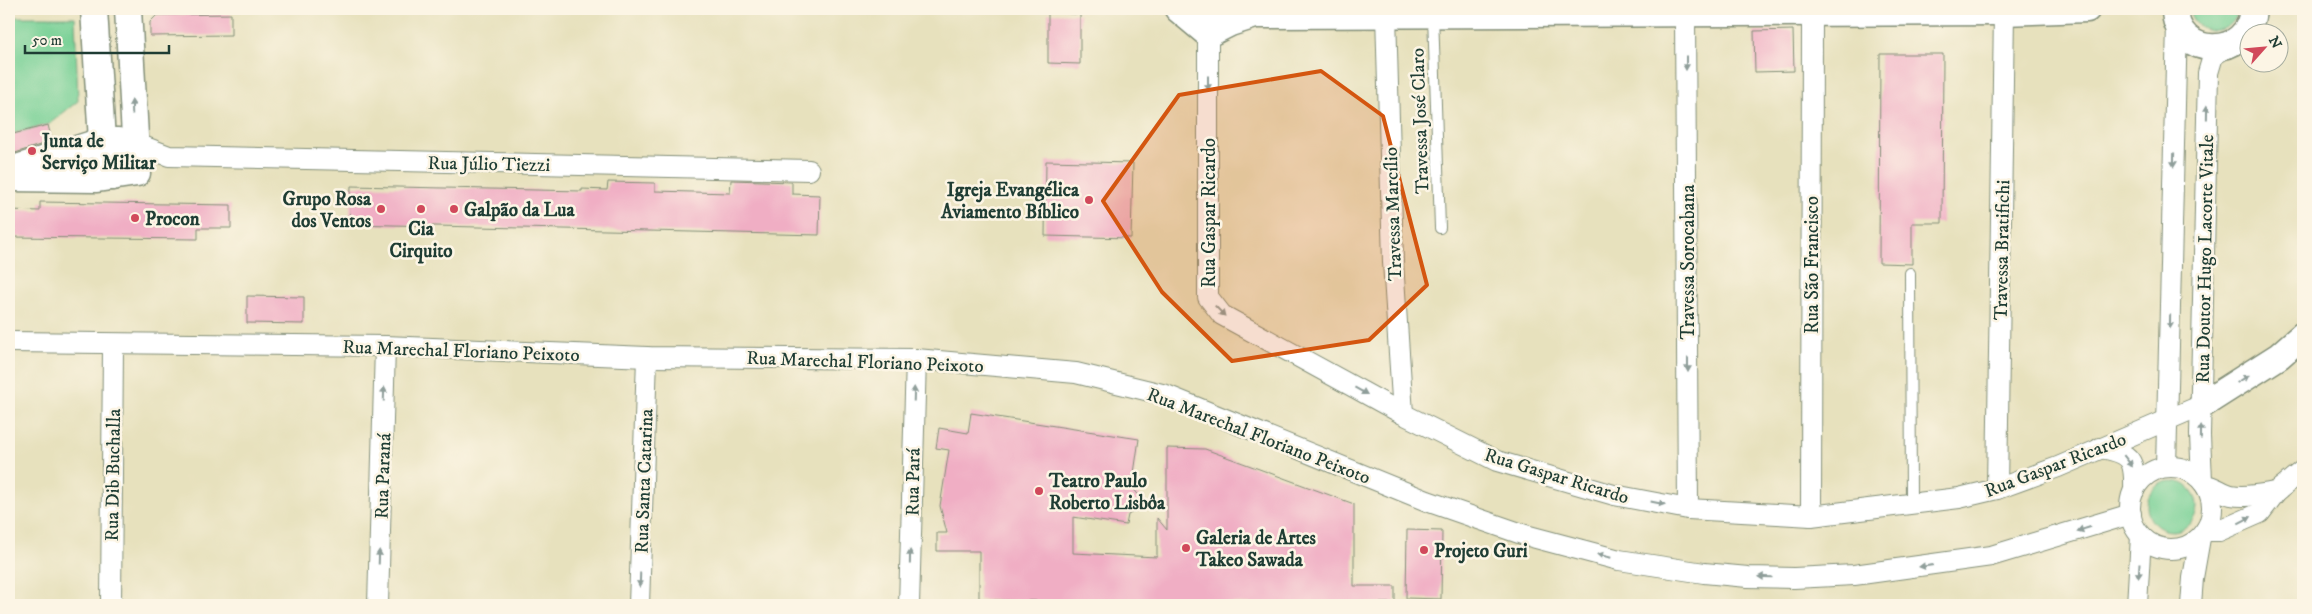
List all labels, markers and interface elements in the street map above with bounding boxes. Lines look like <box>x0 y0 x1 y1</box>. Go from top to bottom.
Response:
scale bar <box>25 22 169 54</box>
north arrow <box>2240 22 2290 72</box>
text: 50 m <box>32 31 62 50</box>
text: N <box>2264 33 2286 52</box>
street label: Travessa José Claro <box>1406 48 1435 194</box>
one-way arrow <box>1682 55 1690 71</box>
one-way arrow <box>1204 75 1212 91</box>
one-way arrow <box>128 98 136 114</box>
one-way arrow <box>2203 104 2211 120</box>
place label: Junta de Serviço Militar <box>40 130 157 175</box>
street label: Rua Doutor Hugo Lacorte Vitale <box>2192 134 2219 384</box>
street label: Rua Gaspar Ricardo <box>1198 138 1221 288</box>
marker: Junta de Serviço Militar <box>26 145 38 157</box>
street label: Travessa Marcílio <box>1380 147 1407 281</box>
street label: Rua Júlio Tiezzi <box>427 152 551 177</box>
one-way arrow <box>2170 152 2178 168</box>
place label: Igreja Evangélica Aviamento Bíblico <box>940 179 1080 224</box>
street label: Travessa Bratifichi <box>1990 180 2015 320</box>
street label: Travessa Sorocabana <box>1677 184 1700 340</box>
place label: Grupo Rosa dos Ventos <box>282 188 372 233</box>
marker: Igreja Evangélica Aviamento Bíblico <box>1083 194 1095 206</box>
street label: Rua São Francisco <box>1801 196 1824 334</box>
place label: Galpão da Lua <box>464 199 575 222</box>
marker: Grupo Rosa dos Ventos <box>375 203 387 215</box>
marker: Cia Cirquito <box>415 203 427 215</box>
marker: Galpão da Lua <box>448 203 460 215</box>
place label: Procon <box>145 208 201 231</box>
marker: Procon <box>129 212 141 224</box>
place label: Cia Cirquito <box>389 218 453 264</box>
one-way arrow <box>1214 305 1226 317</box>
one-way arrow <box>2166 315 2174 331</box>
street label: Rua Marechal Floriano Peixoto <box>342 336 580 367</box>
street label: Rua Marechal Floriano Peixoto <box>746 347 984 378</box>
one-way arrow <box>1684 358 1692 374</box>
one-way arrow <box>2236 374 2249 384</box>
street label: Rua Marechal Floriano Peixoto <box>1144 383 1373 490</box>
one-way arrow <box>380 386 388 402</box>
one-way arrow <box>911 386 919 402</box>
one-way arrow <box>1354 387 1368 395</box>
street label: Rua Dib Buchalla <box>101 408 126 542</box>
street label: Rua Santa Catarina <box>630 408 659 554</box>
one-way arrow <box>2197 424 2205 440</box>
street label: Rua Gaspar Ricardo <box>1981 428 2130 503</box>
street label: Rua Paraná <box>371 433 396 520</box>
street label: Rua Gaspar Ricardo <box>1482 444 1632 509</box>
street label: Rua Pará <box>901 448 926 516</box>
one-way arrow <box>2123 454 2134 467</box>
place label: Teatro Paulo Roberto Lisbôa <box>1048 470 1166 515</box>
marker: Teatro Paulo Roberto Lisbôa <box>1033 485 1045 497</box>
one-way arrow <box>1651 500 1667 508</box>
one-way arrow <box>2238 516 2253 524</box>
one-way arrow <box>2077 526 2092 533</box>
place label: Galeria de Artes Takeo Sawada <box>1195 527 1317 572</box>
place label: Projeto Guri <box>1434 540 1528 564</box>
marker: Galeria de Artes Takeo Sawada <box>1180 542 1192 554</box>
marker: Projeto Guri <box>1418 544 1430 556</box>
one-way arrow <box>375 548 383 564</box>
one-way arrow <box>906 548 914 564</box>
one-way arrow <box>1596 552 1611 560</box>
one-way arrow <box>1918 562 1934 570</box>
one-way arrow <box>2135 563 2143 579</box>
one-way arrow <box>635 573 643 589</box>
one-way arrow <box>1756 573 1772 581</box>

